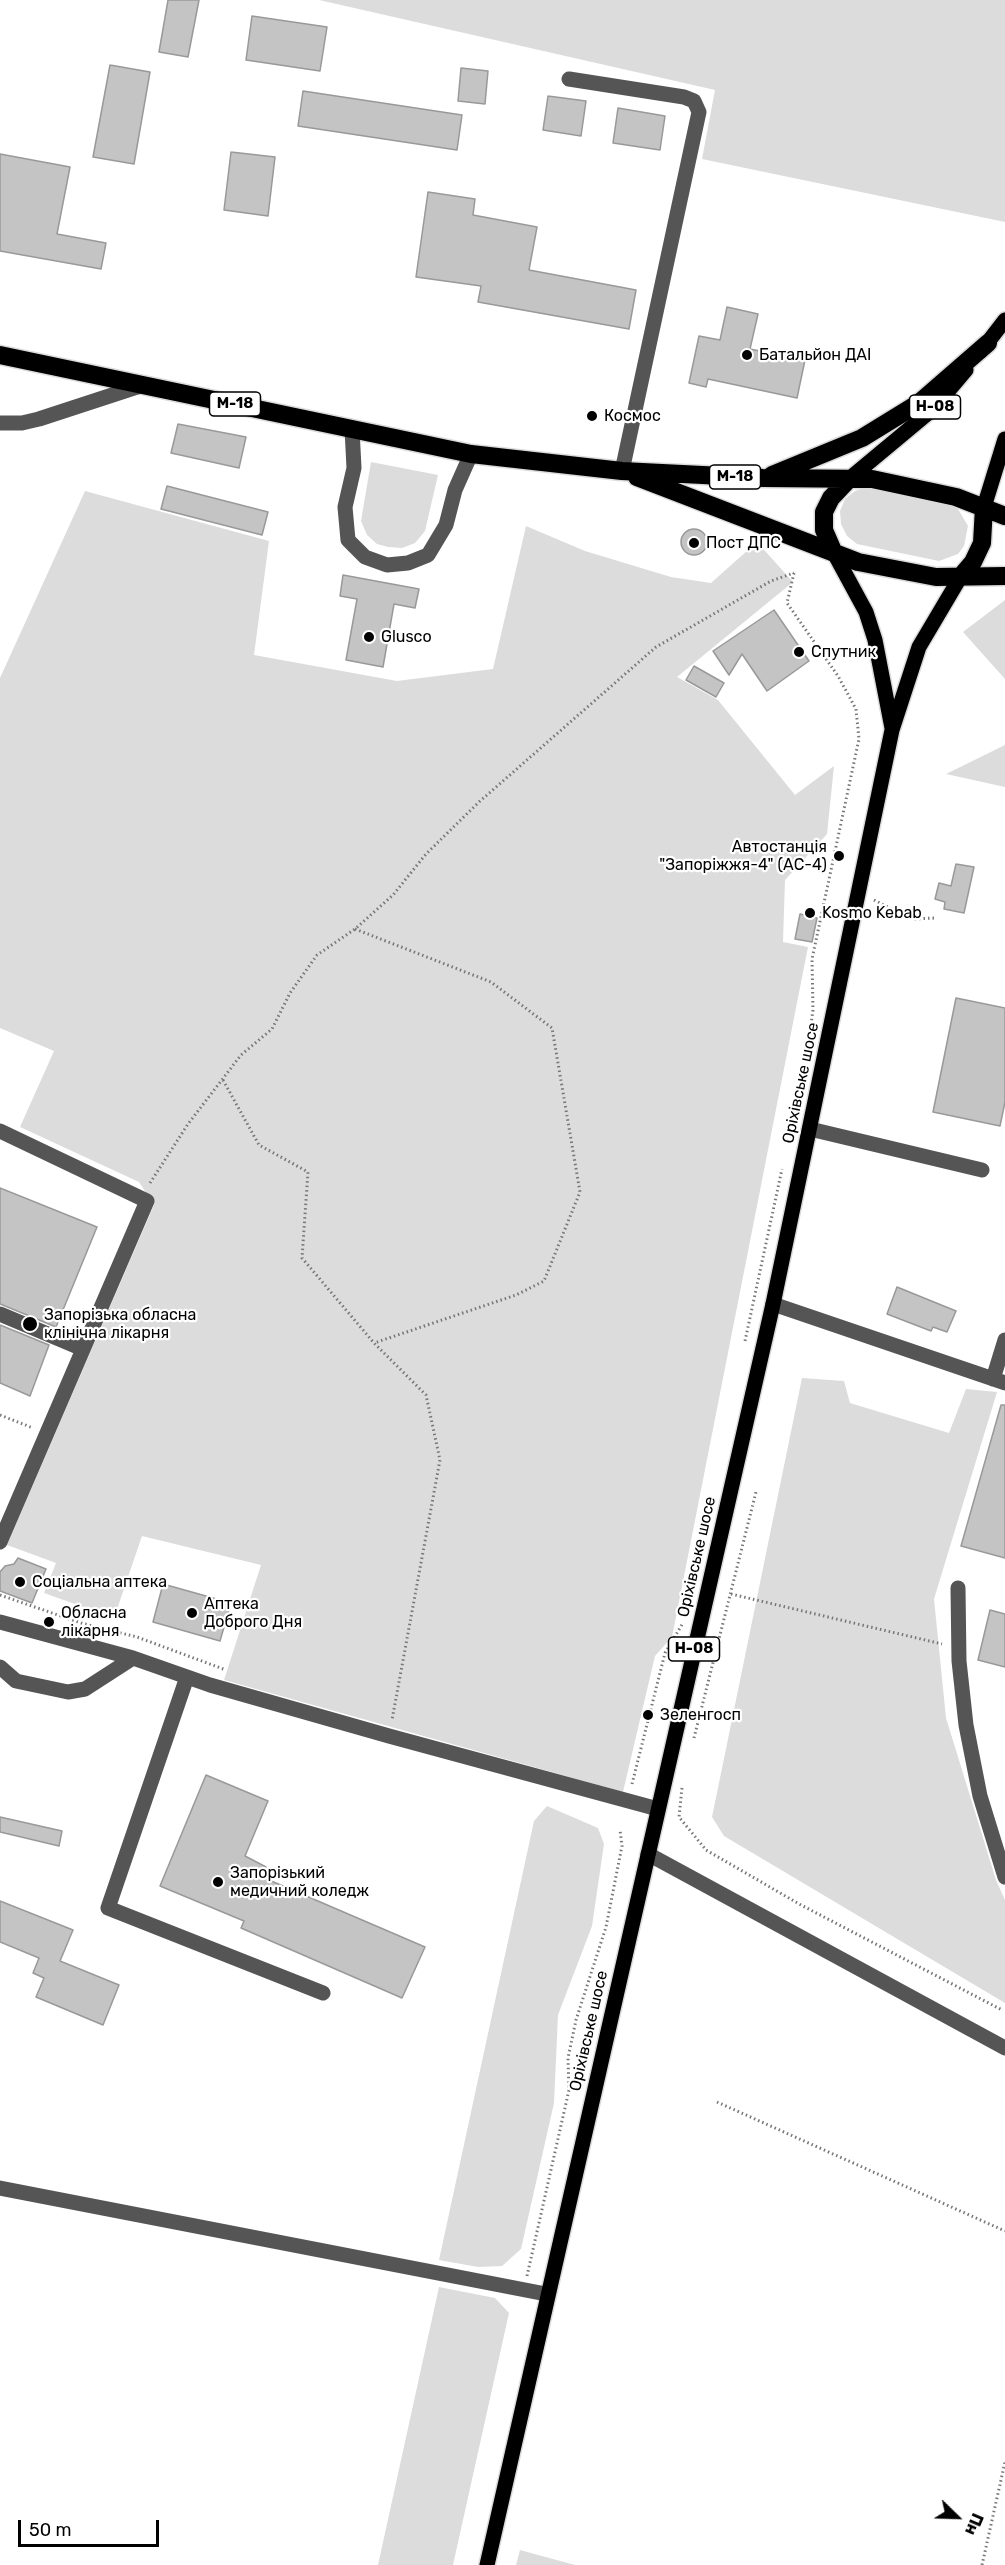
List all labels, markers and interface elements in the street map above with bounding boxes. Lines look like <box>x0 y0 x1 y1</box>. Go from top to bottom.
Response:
place label: Батальйон ДАI <box>759 345 871 365</box>
marker: Батальйон ДАI <box>740 348 754 362</box>
road number: М-18 <box>210 392 260 416</box>
road number: Н-08 <box>910 395 960 419</box>
place label: Космос <box>604 406 661 426</box>
marker: Космос <box>585 409 599 423</box>
road number: М-18 <box>710 465 760 489</box>
place label: Пост ДПС <box>706 533 781 553</box>
marker: Пост ДПС <box>687 536 701 550</box>
place label: Glusco <box>381 627 432 647</box>
marker: Glusco <box>362 630 376 644</box>
place label: Спутник <box>811 642 876 662</box>
marker: Спутник <box>792 645 806 659</box>
place label: Автостанція "Запоріжжя-4" (АС-4) <box>659 837 827 875</box>
marker: Автостанція "Запоріжжя-4" (АС-4) <box>832 849 846 863</box>
place label: Kosmo Kebab <box>822 903 922 923</box>
marker: Kosmo Kebab <box>803 906 817 920</box>
street label: Оріхівське шосе <box>779 1021 823 1145</box>
place label: Запорізька обласна клінічна лікарня <box>44 1305 196 1343</box>
marker: Запорізька обласна клінічна лікарня <box>21 1315 39 1333</box>
street label: Оріхівське шосе <box>674 1495 720 1619</box>
place label: Соціальна аптека <box>32 1572 167 1592</box>
marker: Соціальна аптека <box>13 1575 27 1589</box>
place label: Аптека Доброго Дня <box>204 1594 302 1632</box>
place label: Обласна лікарня <box>61 1603 127 1641</box>
marker: Аптека Доброго Дня <box>185 1606 199 1620</box>
marker: Обласна лікарня <box>42 1615 56 1629</box>
road number: Н-08 <box>668 1637 720 1661</box>
place label: Зеленгосп <box>660 1705 741 1725</box>
marker: Зеленгосп <box>641 1708 655 1722</box>
place label: Запорізький медичний коледж <box>230 1863 369 1901</box>
marker: Запорізький медичний коледж <box>211 1875 225 1889</box>
street label: Оріхівське шосе <box>566 1969 612 2093</box>
north arrow <box>927 2487 987 2547</box>
scale bar <box>21 2508 162 2546</box>
text: Пн <box>961 2510 987 2538</box>
text: 50 m <box>29 2519 72 2541</box>

